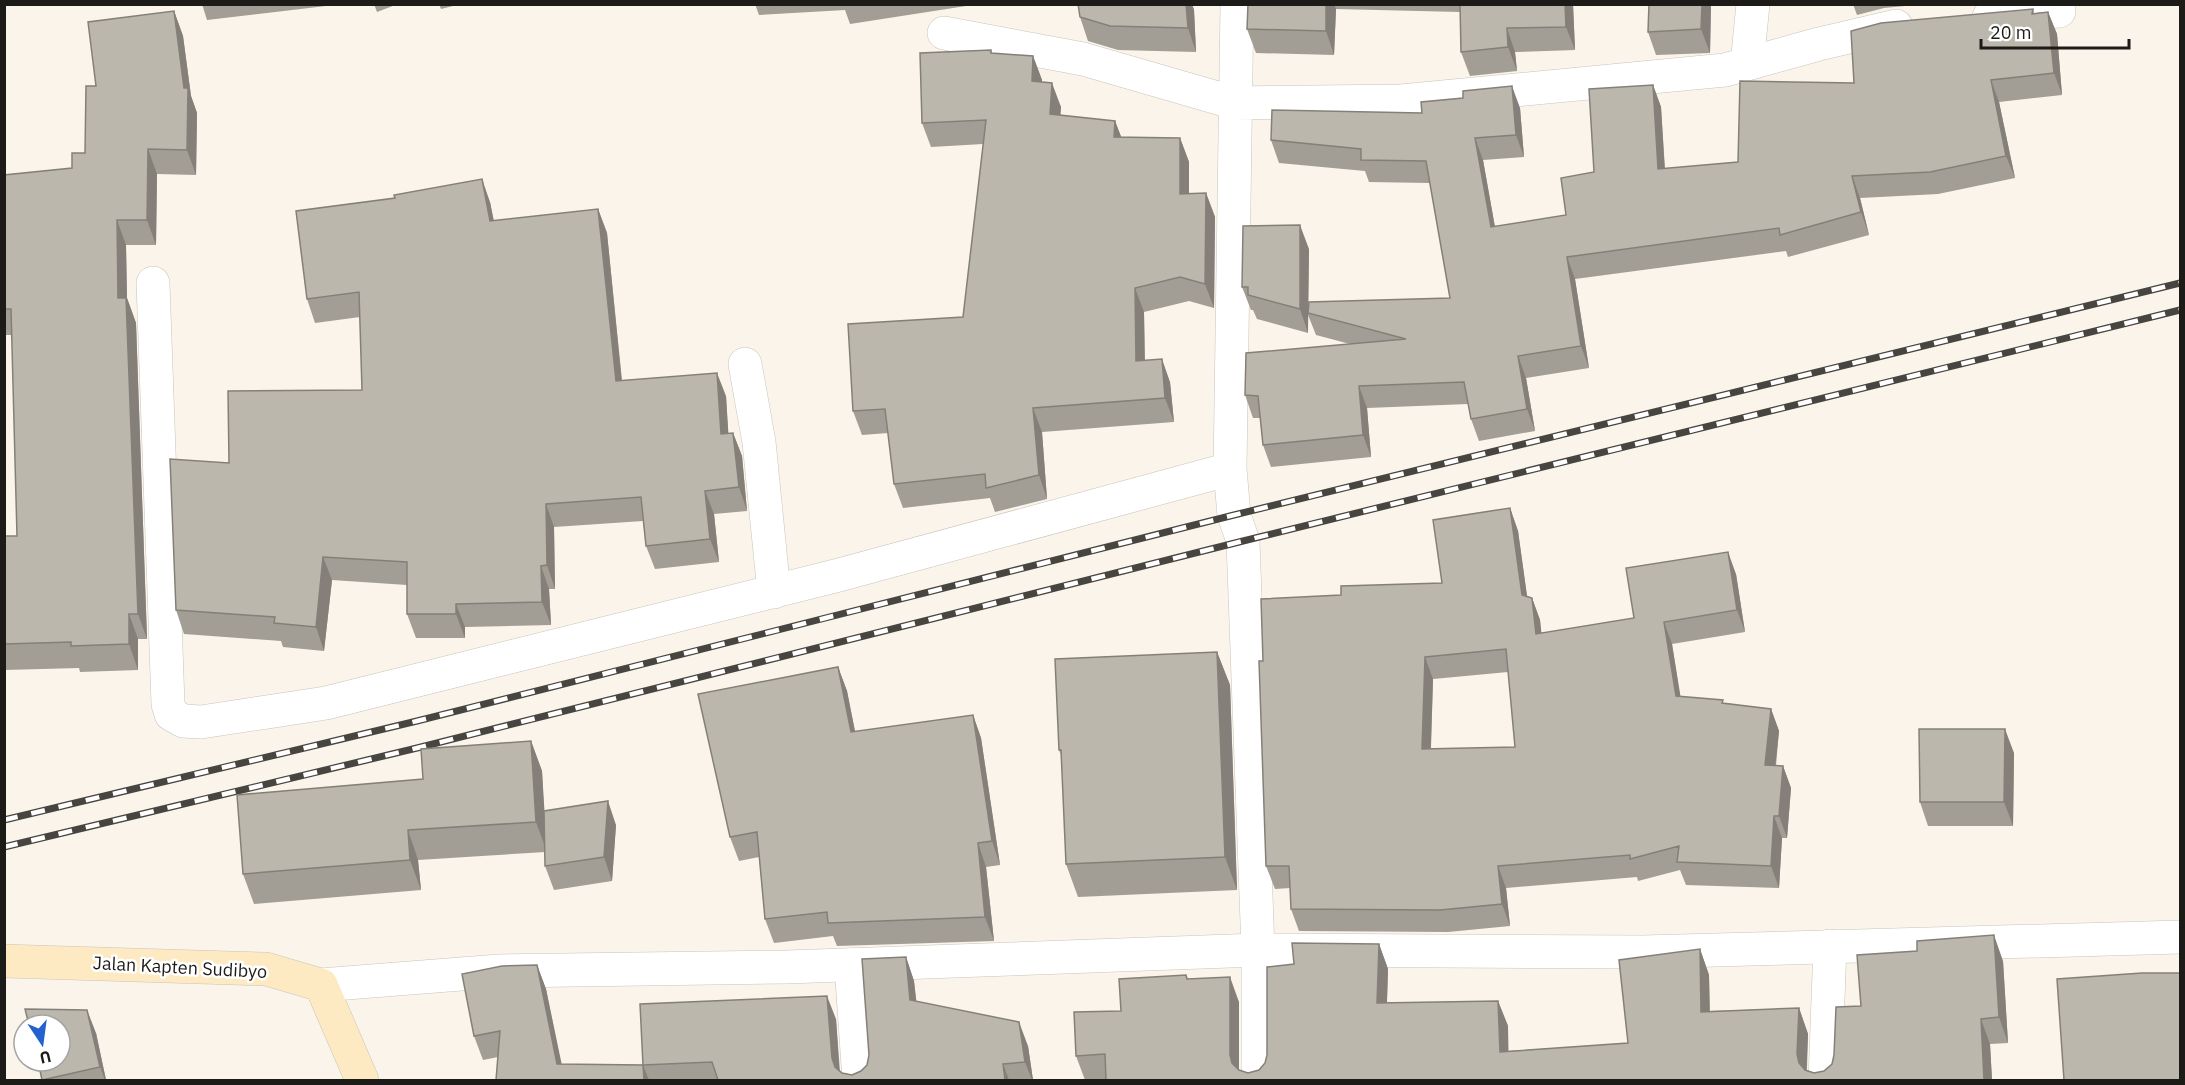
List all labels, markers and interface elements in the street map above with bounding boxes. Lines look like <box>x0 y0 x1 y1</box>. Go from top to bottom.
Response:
scale bar <box>1981 12 2130 50</box>
text: 20 m <box>1990 21 2032 44</box>
street label: Jalan Kapten Sudibyo <box>92 951 268 983</box>
north arrow <box>12 1013 72 1073</box>
text: U <box>38 1047 53 1069</box>

